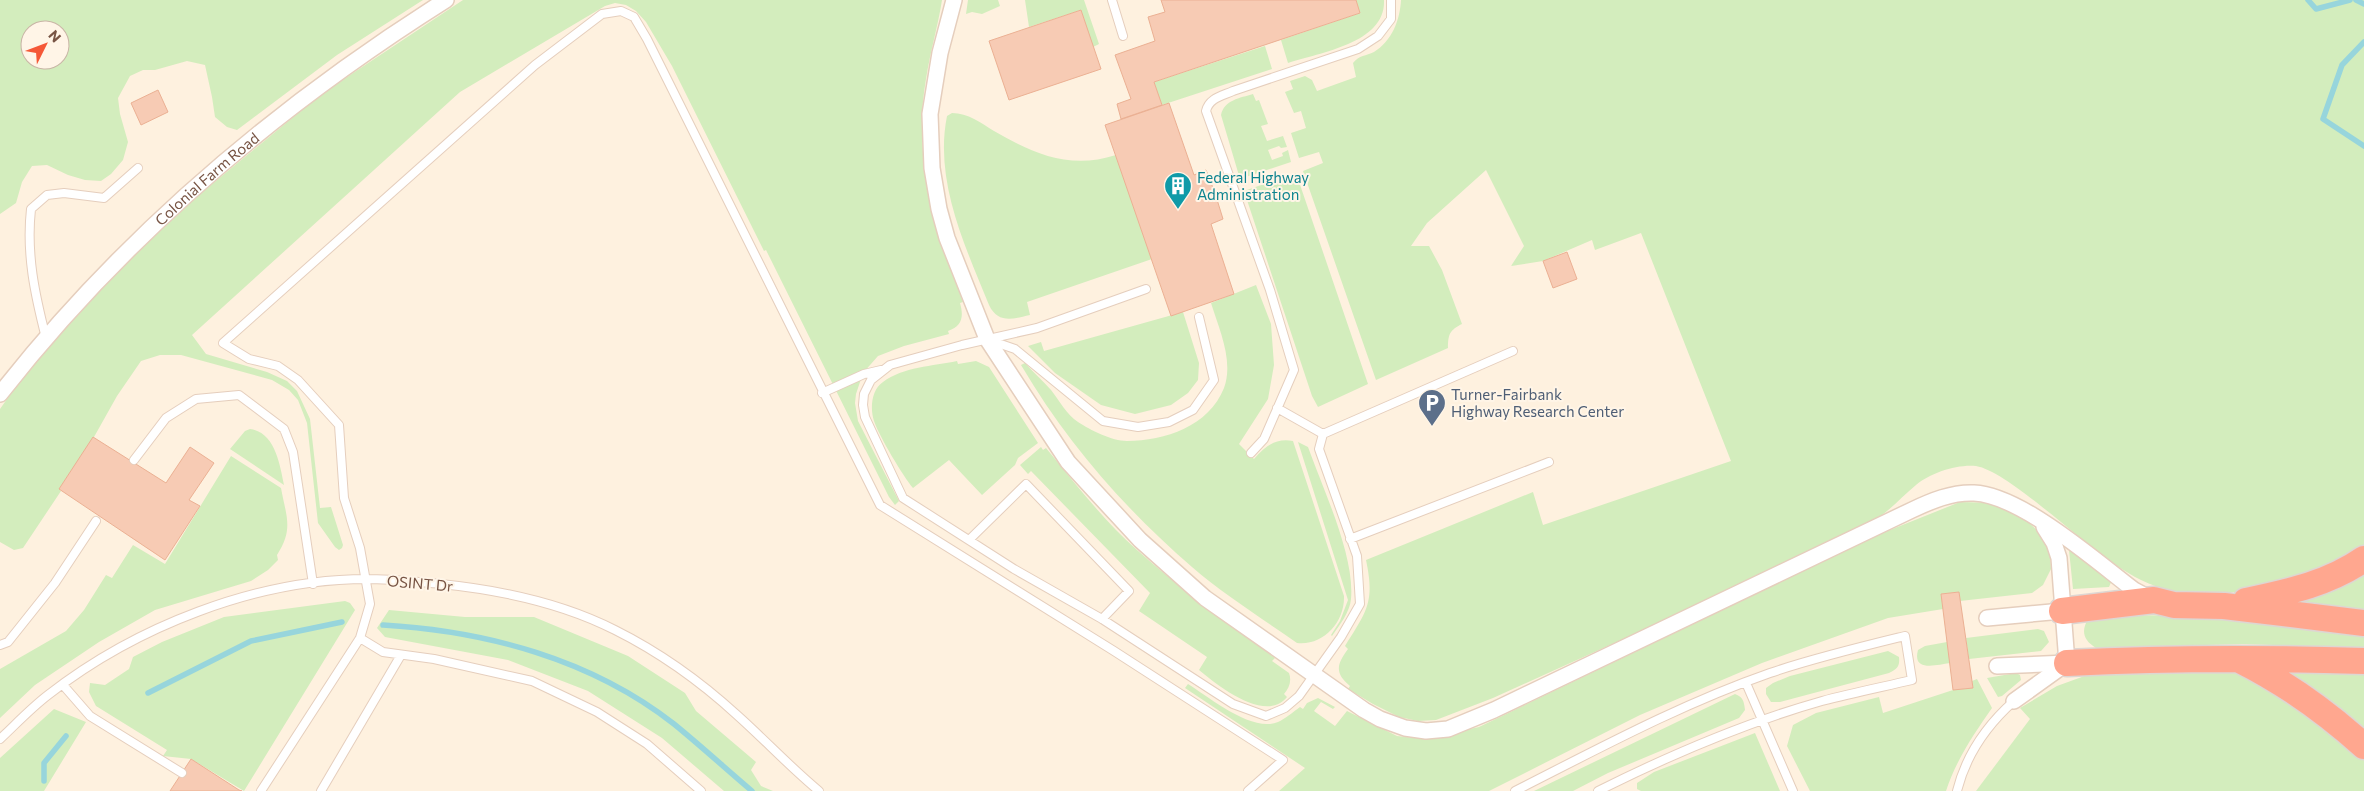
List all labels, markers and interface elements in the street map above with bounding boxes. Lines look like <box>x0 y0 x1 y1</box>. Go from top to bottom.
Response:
north arrow <box>20 20 70 70</box>
text: N <box>45 26 65 46</box>
street label: Colonial Farm Road <box>151 128 262 229</box>
place label: Federal Highway Administration <box>1197 168 1309 203</box>
building icon: Federal Highway Administration <box>1163 171 1193 210</box>
place label: Turner-Fairbank Highway Research Center <box>1451 385 1624 420</box>
parking icon: Turner-Fairbank Highway Research Center <box>1417 388 1447 427</box>
street label: OSINT Dr <box>386 571 454 595</box>

